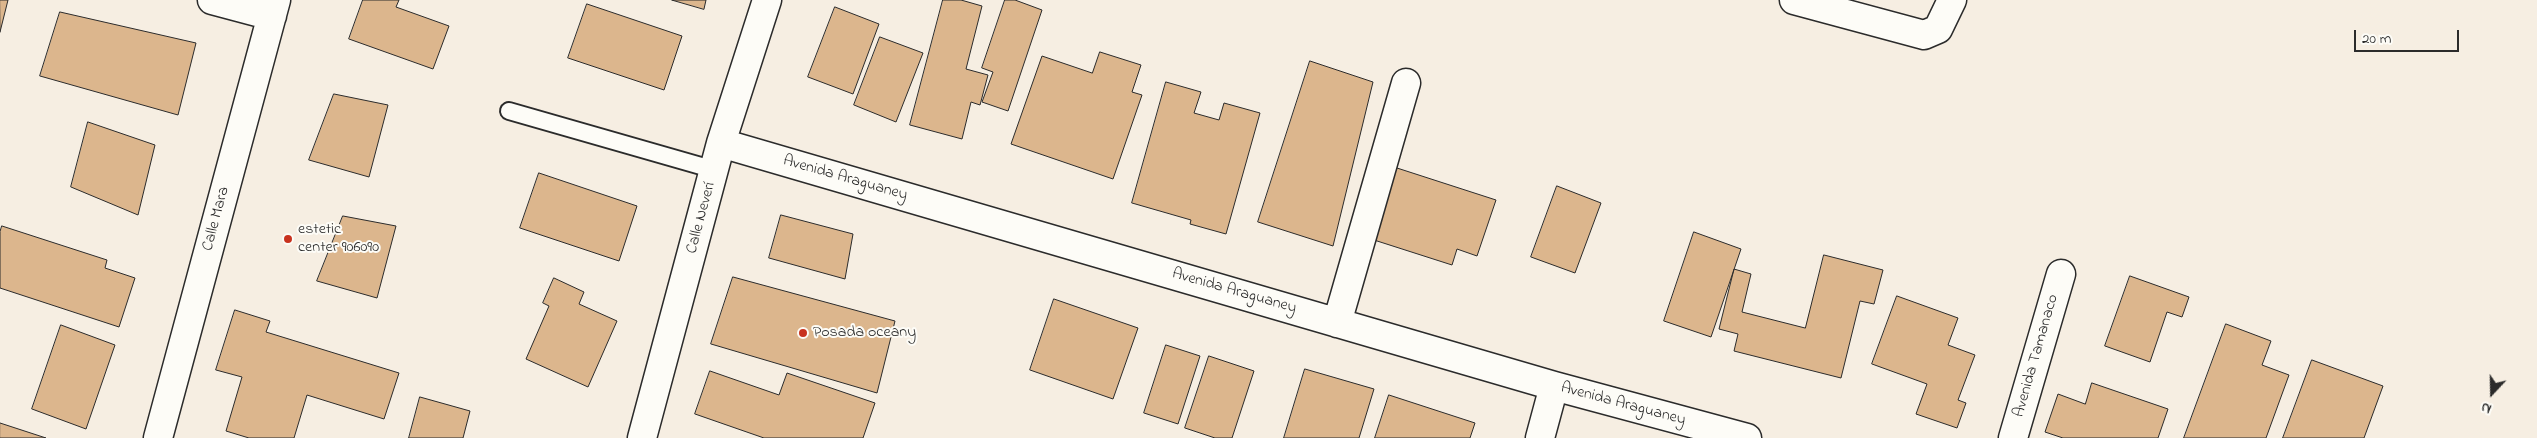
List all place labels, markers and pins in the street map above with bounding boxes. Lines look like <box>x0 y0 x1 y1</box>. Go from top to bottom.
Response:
place label: estetic center 906090 <box>298 220 379 258</box>
marker: estetic center 906090 <box>282 233 294 245</box>
place label: Posada oceany <box>813 323 916 343</box>
marker: Posada oceany <box>797 327 809 339</box>

